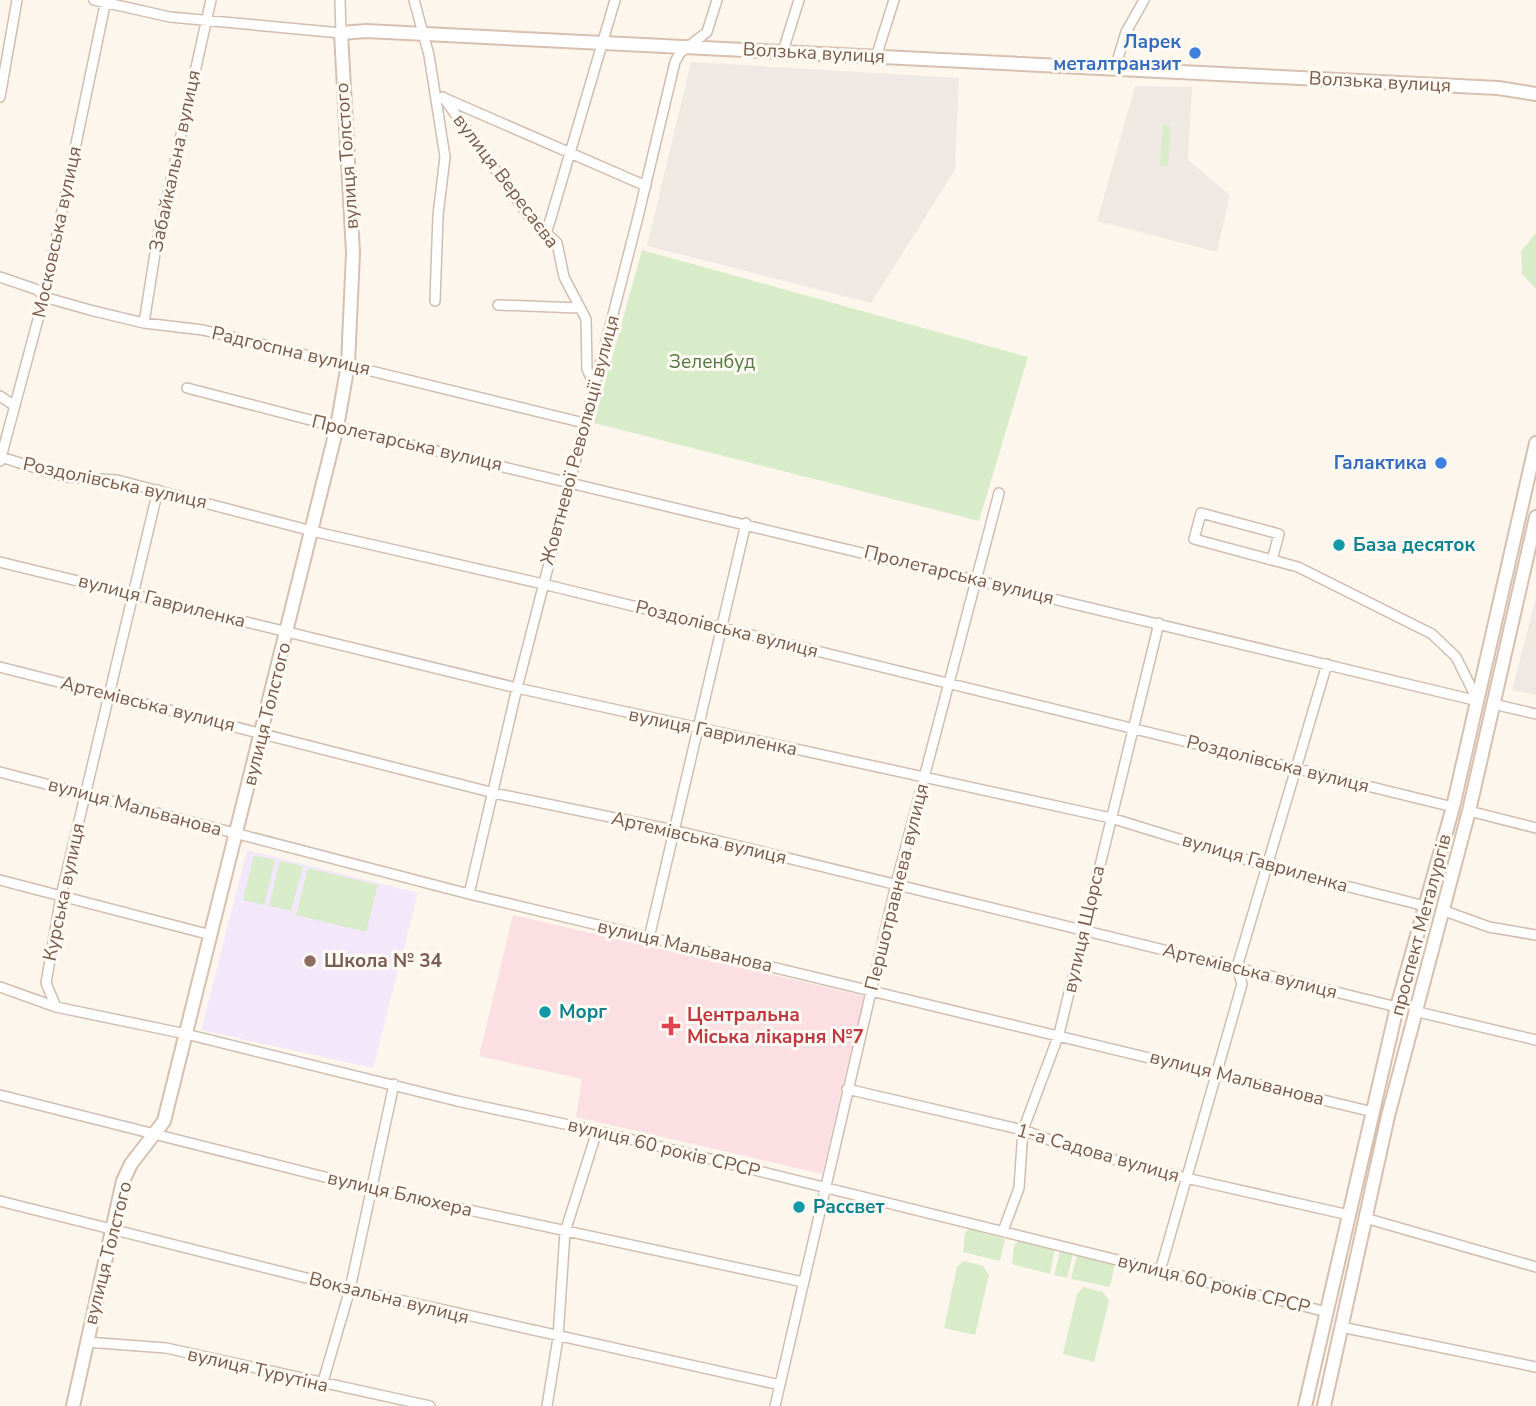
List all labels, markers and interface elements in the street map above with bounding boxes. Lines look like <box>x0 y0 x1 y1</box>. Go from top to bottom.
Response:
place label: Ларек металтранзит <box>1053 29 1181 77</box>
street label: Волзька вулиця <box>742 36 886 70</box>
marker: Ларек металтранзит <box>1187 45 1203 61</box>
street label: Волзька вулиця <box>1308 65 1452 99</box>
street label: Забайкальна вулиця <box>143 68 207 254</box>
street label: вулиця Толстого <box>329 82 365 230</box>
street label: вулиця Вересаєва <box>447 108 565 254</box>
street label: Московська вулиця <box>26 144 88 320</box>
street label: Жовтневої Революції вулиця <box>534 312 626 568</box>
street label: Радгоспна вулиця <box>209 320 373 382</box>
park label: Зеленбуд <box>669 349 755 375</box>
street label: Пролетарська вулиця <box>309 408 505 478</box>
place label: Галактика <box>1334 450 1427 476</box>
street label: Роздолівська вулиця <box>21 451 209 515</box>
marker: Галактика <box>1433 455 1449 471</box>
place label: База десяток <box>1353 532 1475 558</box>
marker: База десяток <box>1331 537 1347 553</box>
street label: Пролетарська вулиця <box>861 539 1057 611</box>
street label: вулиця Гавриленка <box>76 568 248 634</box>
street label: Роздолівська вулиця <box>633 594 821 664</box>
street label: вулиця Толстого <box>237 640 297 788</box>
street label: Артемівська вулиця <box>58 670 238 738</box>
street label: вулиця Гавриленка <box>626 701 800 763</box>
street label: Роздолівська вулиця <box>1184 729 1372 799</box>
street label: вулиця Мальванова <box>45 771 225 843</box>
street label: Першотравнева вулиця <box>859 781 935 993</box>
street label: Артемівська вулиця <box>609 805 789 871</box>
street label: Курська вулиця <box>37 821 91 963</box>
street label: вулиця Гавриленка <box>1179 827 1351 899</box>
street label: проспект Металургів <box>1384 831 1458 1019</box>
street label: вулиця Щорса <box>1057 863 1111 995</box>
street label: вулиця Мальванова <box>595 913 775 979</box>
street label: Артемівська вулиця <box>1160 937 1340 1005</box>
place label: Школа № 34 <box>324 948 442 974</box>
marker: Школа № 34 <box>302 953 318 969</box>
place label: Морг <box>559 999 607 1025</box>
place label: Центральна Міська лікарня №7 <box>687 1002 864 1050</box>
marker: Морг <box>537 1004 553 1020</box>
marker: Центральна Міська лікарня №7 <box>661 1016 681 1036</box>
street label: вулиця Мальванова <box>1147 1044 1327 1112</box>
street label: вулиця 60 років СРСР <box>565 1112 763 1184</box>
street label: 1-а Садова вулиця <box>1014 1117 1182 1189</box>
street label: вулиця Блюхера <box>325 1165 475 1223</box>
street label: вулиця Толстого <box>78 1179 138 1327</box>
place label: Рассвет <box>813 1194 885 1220</box>
marker: Рассвет <box>791 1199 807 1215</box>
street label: вулиця 60 років СРСР <box>1115 1248 1313 1320</box>
street label: Вокзальна вулиця <box>306 1266 472 1330</box>
street label: вулиця Турутіна <box>185 1341 331 1399</box>

